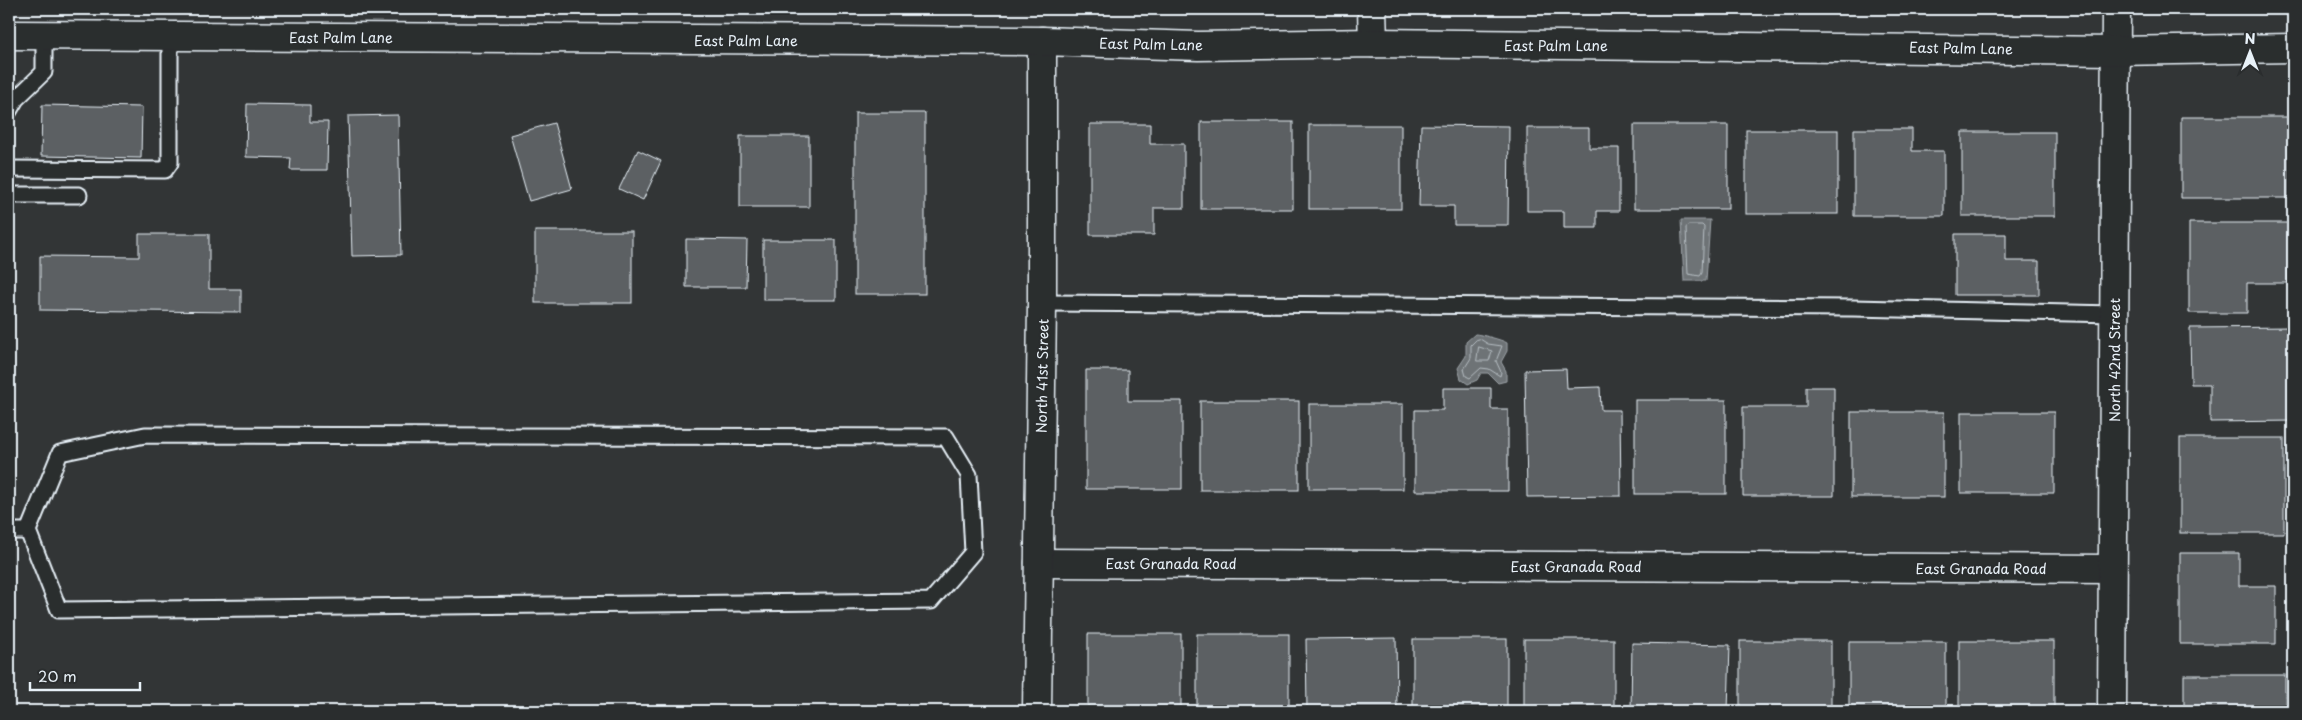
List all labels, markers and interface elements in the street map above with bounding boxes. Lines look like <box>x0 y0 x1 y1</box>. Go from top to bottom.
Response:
street label: East Palm Lane <box>289 27 393 48</box>
north arrow <box>2224 28 2274 78</box>
text: N <box>2244 28 2256 49</box>
street label: East Palm Lane <box>694 30 798 51</box>
street label: East Palm Lane <box>1099 33 1203 55</box>
street label: East Palm Lane <box>1504 35 1608 56</box>
street label: East Palm Lane <box>1909 37 2013 59</box>
street label: North 42nd Street <box>2104 298 2125 422</box>
street label: North 41st Street <box>1031 319 1053 433</box>
street label: East Granada Road <box>1106 553 1237 574</box>
street label: East Granada Road <box>1511 556 1642 577</box>
street label: East Granada Road <box>1916 558 2047 579</box>
scale bar <box>30 660 140 692</box>
text: 20 m <box>38 664 77 687</box>

